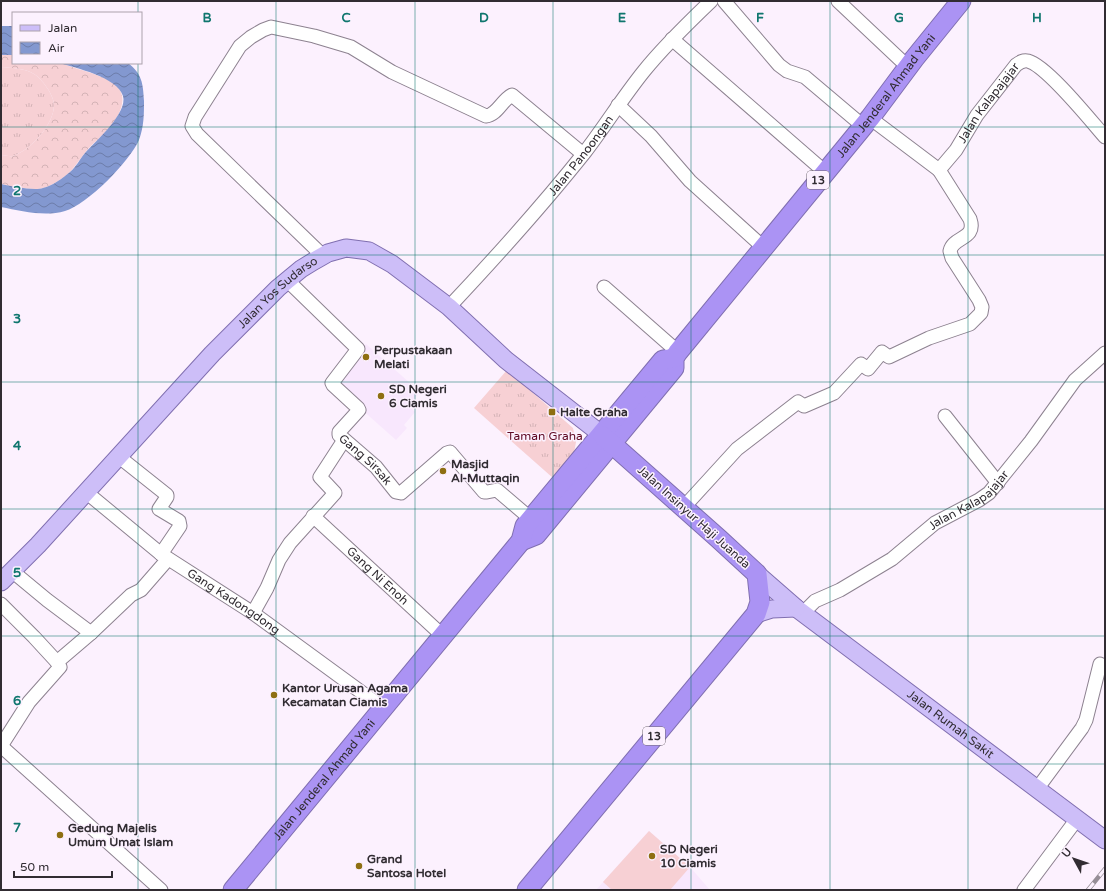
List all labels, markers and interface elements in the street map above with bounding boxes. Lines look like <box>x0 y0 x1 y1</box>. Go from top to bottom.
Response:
text: B <box>202 10 212 26</box>
text: C <box>341 10 351 26</box>
text: D <box>479 10 489 26</box>
text: E <box>618 10 626 26</box>
text: F <box>756 10 764 26</box>
text: G <box>894 10 904 26</box>
text: H <box>1032 10 1042 26</box>
legend <box>12 12 142 64</box>
text: Jalan <box>48 21 77 35</box>
street label: Jalan Jenderal Ahmad Yani <box>834 31 938 160</box>
text: Air <box>48 41 65 55</box>
street label: Jalan Kalapajajar <box>955 60 1022 145</box>
street label: Jalan Panoongan <box>545 113 616 198</box>
road number: 13 <box>807 171 829 189</box>
text: 2 <box>13 183 21 199</box>
street label: Jalan Yos Sudarso <box>235 254 320 331</box>
text: 3 <box>13 311 21 327</box>
place label: Perpustakaan Melati <box>374 343 452 371</box>
marker: Perpustakaan Melati <box>361 352 371 362</box>
place label: SD Negeri 6 Ciamis <box>389 382 447 410</box>
marker: SD Negeri 6 Ciamis <box>376 391 386 401</box>
place label: Halte Graha <box>560 405 628 419</box>
marker: Halte Graha <box>547 407 557 417</box>
park label: Taman Graha <box>507 429 583 443</box>
street label: Gang Sirsak <box>336 431 395 488</box>
text: 4 <box>13 438 22 454</box>
place label: Masjid Al-Muttaqin <box>451 457 520 486</box>
street label: Jalan Insinyur Haji Juanda <box>635 463 753 571</box>
marker: Masjid Al-Muttaqin <box>438 466 448 476</box>
street label: Jalan Kalapajajar <box>925 467 1012 533</box>
street label: Gang Ni Enoh <box>344 544 411 608</box>
text: 5 <box>13 565 21 581</box>
street label: Gang Kadongdong <box>185 566 283 637</box>
place label: Kantor Urusan Agama Kecamatan Ciamis <box>282 681 408 709</box>
street label: Jalan Rumah Sakit <box>904 687 997 761</box>
marker: Kantor Urusan Agama Kecamatan Ciamis <box>269 690 279 700</box>
text: 6 <box>13 693 21 709</box>
street label: Jalan Jenderal Ahmad Yani <box>270 716 378 843</box>
road number: 13 <box>643 727 665 745</box>
text: 7 <box>13 820 21 836</box>
place label: Gedung Majelis Umum Umat Islam <box>68 821 173 849</box>
marker: Gedung Majelis Umum Umat Islam <box>55 830 65 840</box>
north arrow <box>1054 839 1094 879</box>
place label: SD Negeri 10 Ciamis <box>660 842 718 870</box>
text: U <box>1059 846 1074 860</box>
marker: SD Negeri 10 Ciamis <box>647 851 657 861</box>
place label: Grand Santosa Hotel <box>367 852 446 880</box>
scale bar <box>14 853 112 879</box>
text: 50 m <box>20 860 49 874</box>
marker: Grand Santosa Hotel <box>354 861 364 871</box>

